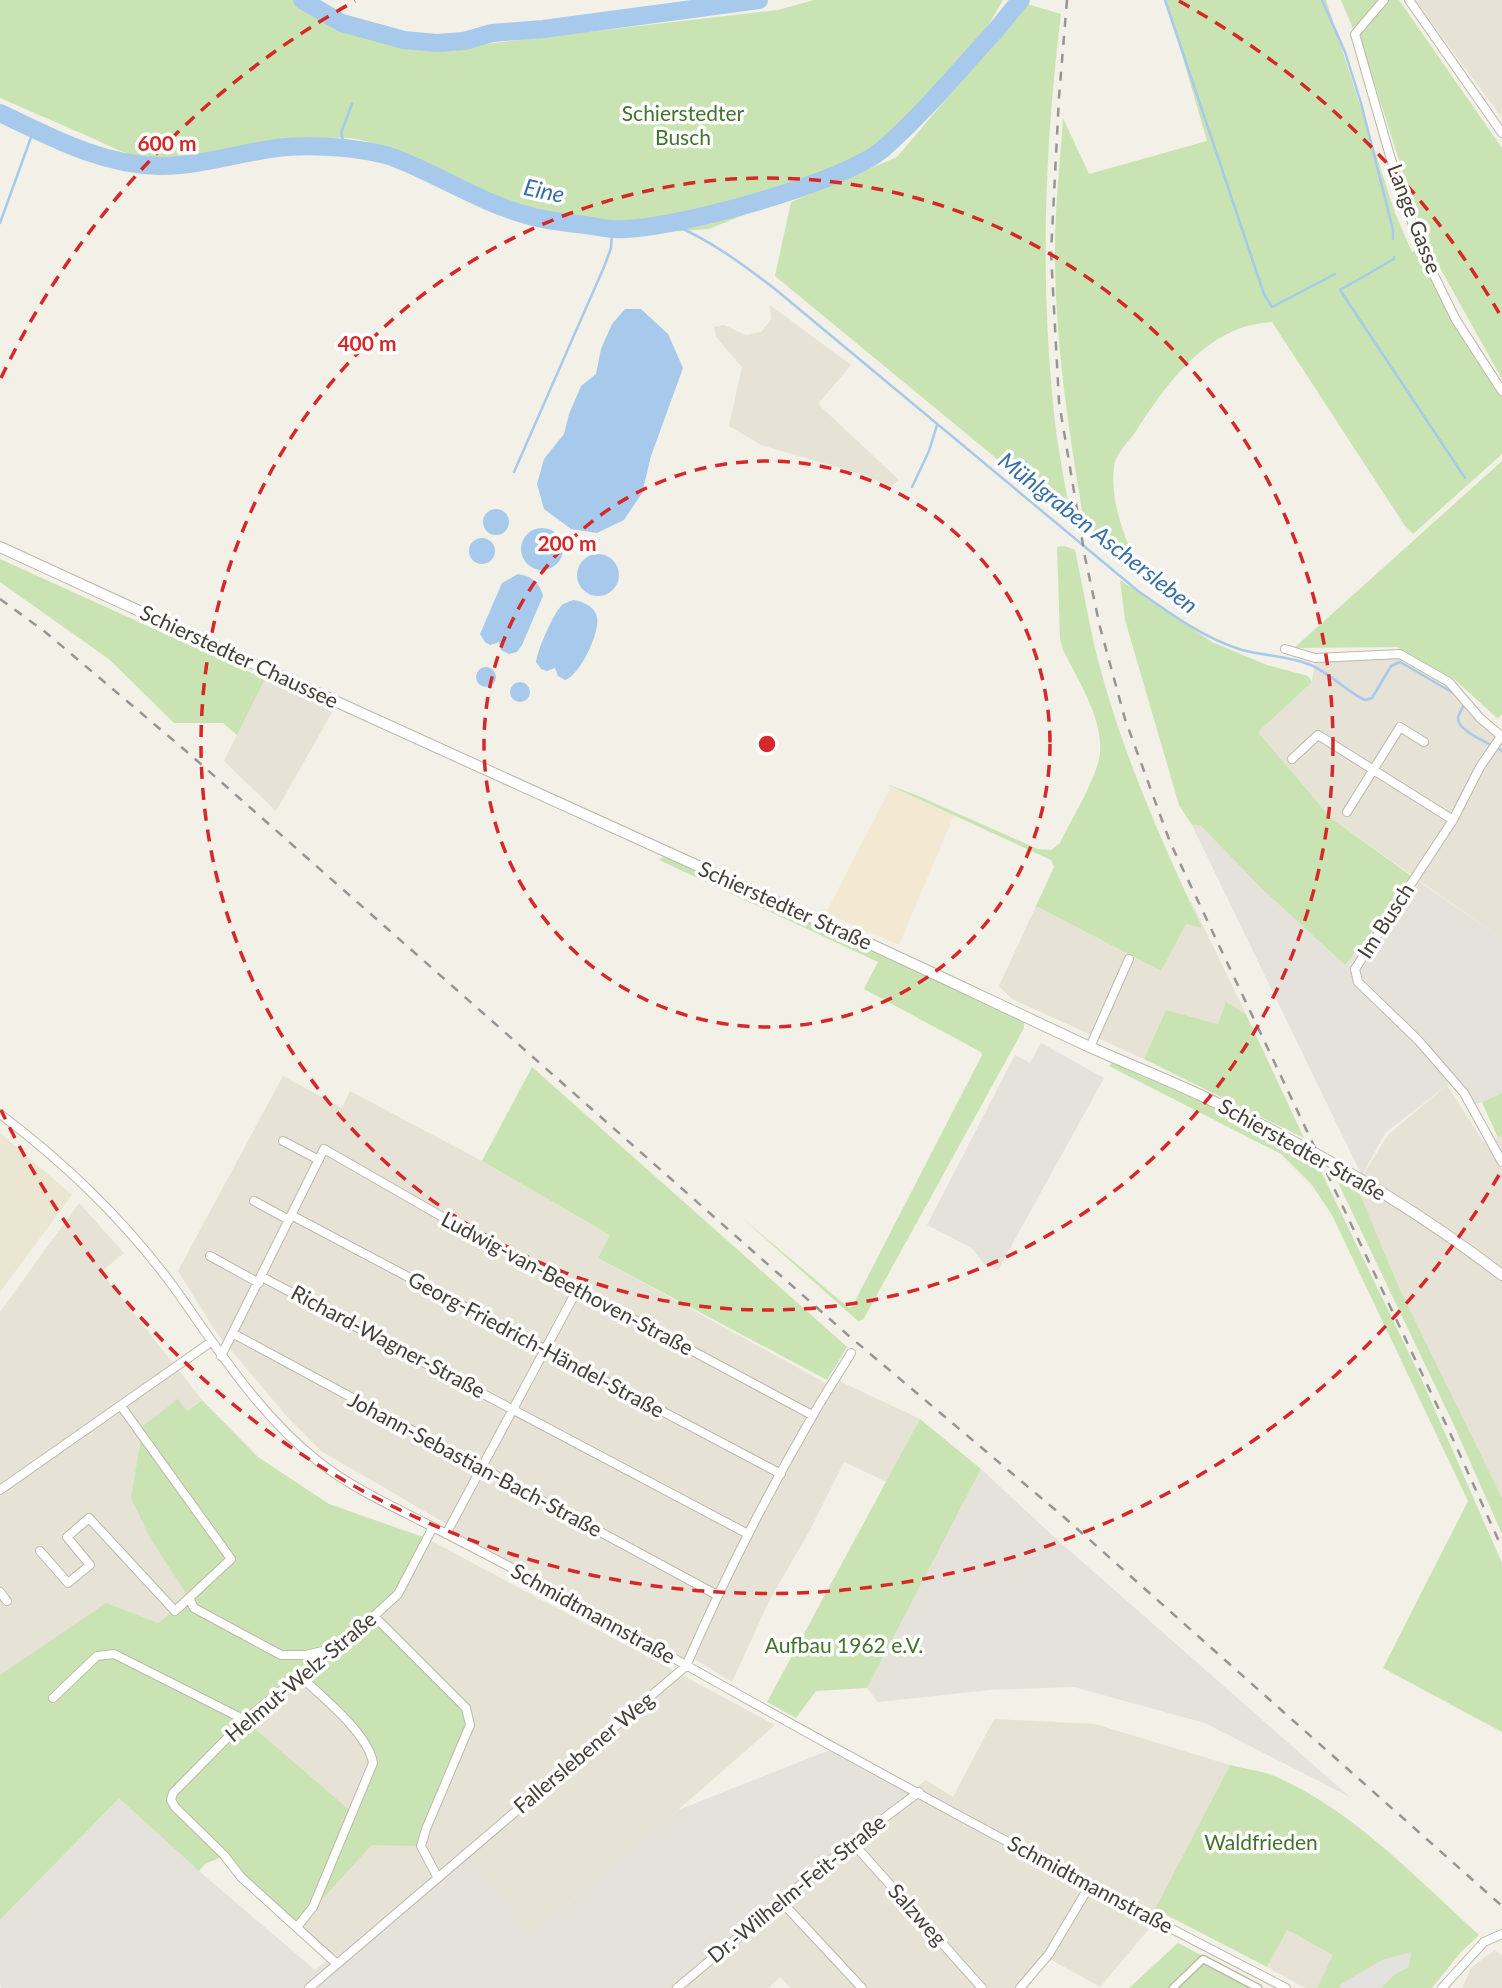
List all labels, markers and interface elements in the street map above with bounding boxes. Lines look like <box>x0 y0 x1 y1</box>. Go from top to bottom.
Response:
park label: Schierstedter Busch <box>622 100 745 149</box>
text: 600 m <box>137 130 197 155</box>
street label: Lange Gasse <box>1383 160 1448 277</box>
water label: Eine <box>521 172 567 208</box>
text: 400 m <box>337 330 397 355</box>
water label: Mühlgraben Aschersleben <box>993 446 1204 619</box>
text: 200 m <box>537 530 597 555</box>
street label: Schierstedter Chaussee <box>137 599 343 713</box>
centre of rings <box>755 732 779 756</box>
street label: Schierstedter Straße <box>695 855 876 954</box>
street label: Im Busch <box>1351 878 1418 962</box>
street label: Schierstedter Straße <box>1215 1092 1391 1205</box>
street label: Ludwig-van-Beethoven-Straße <box>437 1206 698 1360</box>
street label: Georg-Friedrich-Händel-Straße <box>404 1265 669 1422</box>
street label: Richard-Wagner-Straße <box>287 1279 490 1402</box>
street label: Johann-Sebastian-Bach-Straße <box>345 1386 607 1541</box>
street label: Schmidtmannstraße <box>507 1557 680 1668</box>
street label: Helmut-Welz-Straße <box>220 1606 380 1746</box>
park label: Aufbau 1962 e.V. <box>765 1632 923 1657</box>
street label: Fallerslebener Weg <box>508 1686 658 1818</box>
street label: Dr.-Wilhelm-Feit-Straße <box>702 1808 890 1967</box>
park label: Waldfrieden <box>1204 1829 1318 1854</box>
street label: Schmidtmannstraße <box>1004 1830 1178 1938</box>
street label: Salzweg <box>884 1878 952 1950</box>

